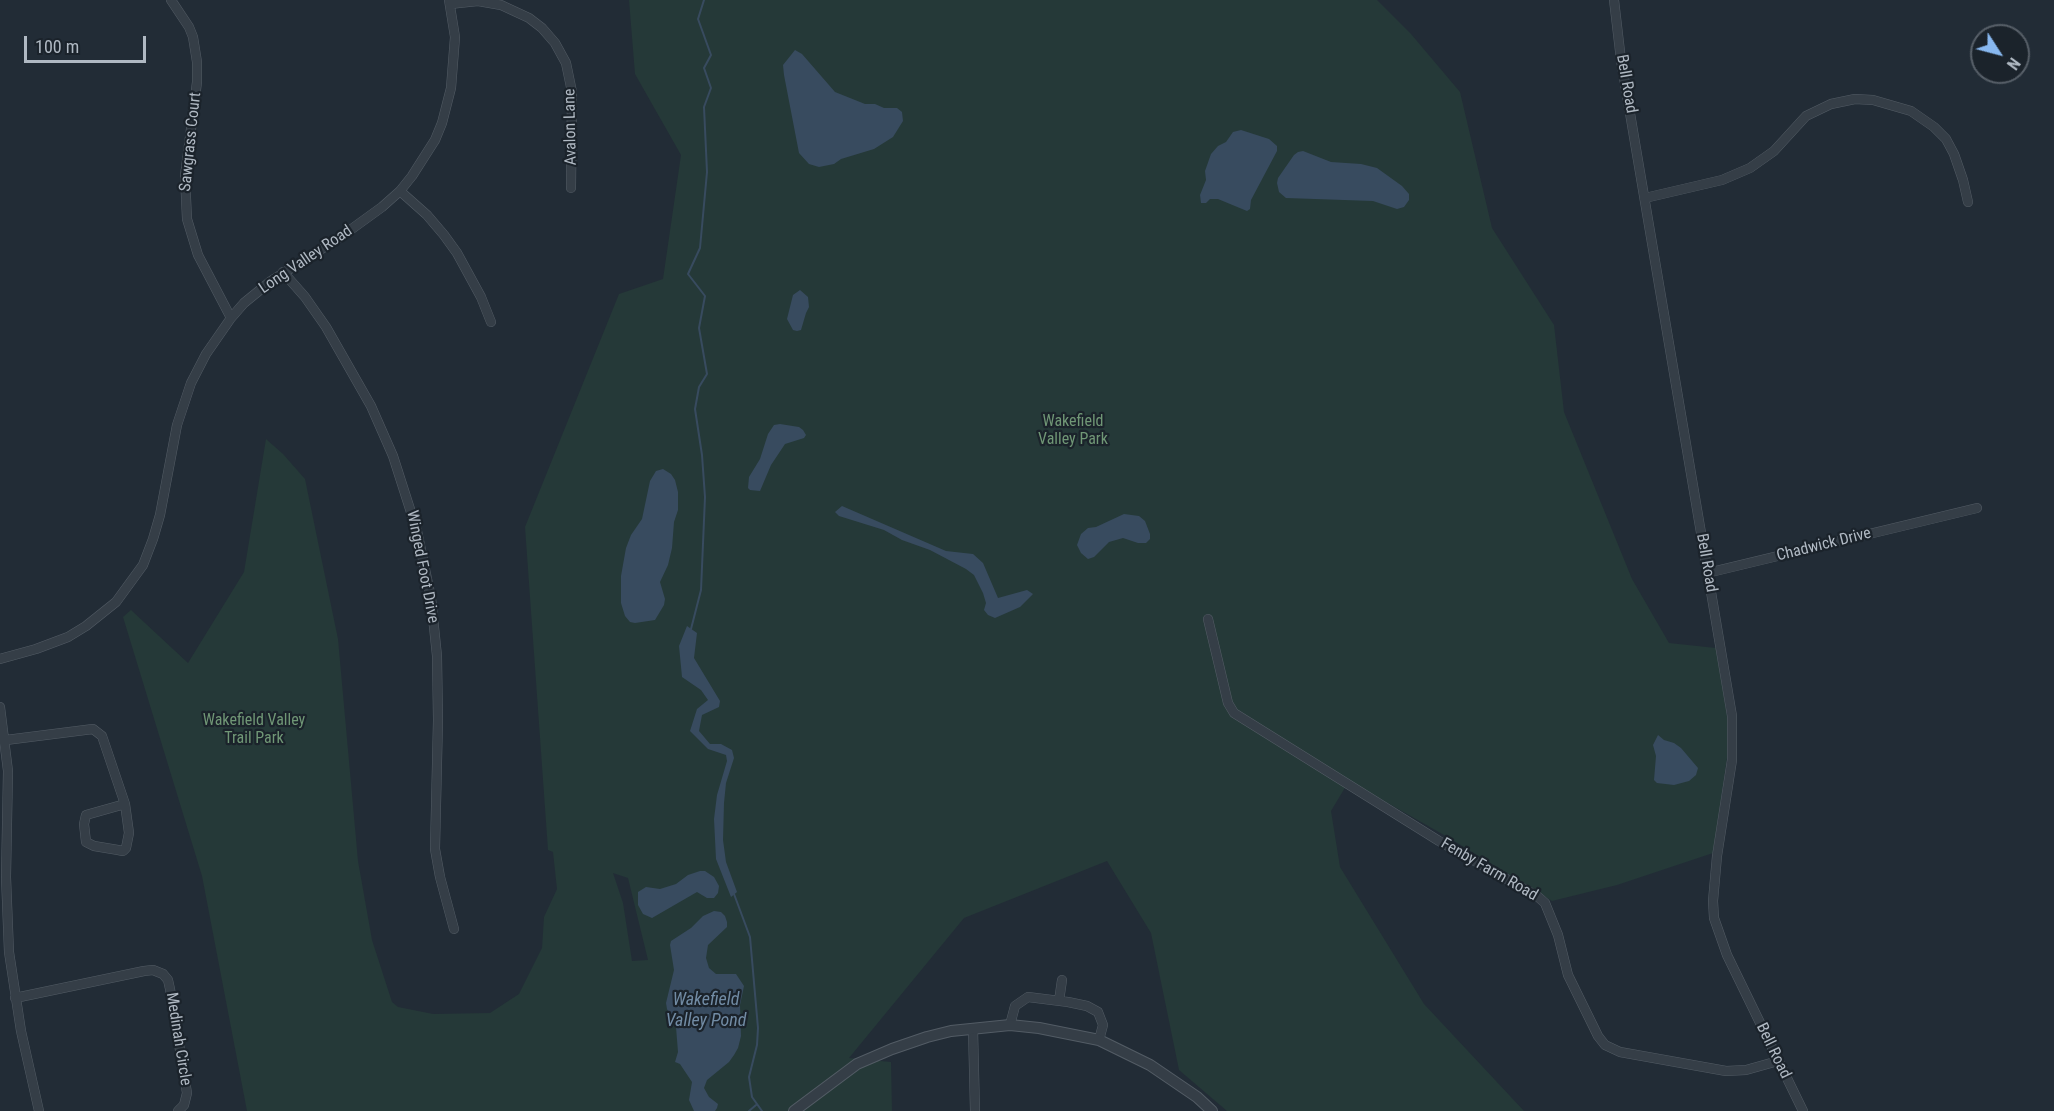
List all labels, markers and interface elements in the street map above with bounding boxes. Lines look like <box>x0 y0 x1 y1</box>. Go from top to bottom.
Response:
scale bar <box>27 24 148 62</box>
north arrow <box>1970 24 2030 84</box>
text: 100 m <box>35 36 79 57</box>
street label: Bell Road <box>1611 53 1641 115</box>
text: N <box>2003 54 2024 73</box>
street label: Avalon Lane <box>561 88 581 166</box>
street label: Sawgrass Court <box>176 91 206 193</box>
street label: Long Valley Road <box>256 222 356 298</box>
park label: Wakefield Valley Park <box>1038 412 1108 450</box>
street label: Winged Foot Drive <box>402 509 442 625</box>
street label: Chadwick Drive <box>1775 524 1873 566</box>
street label: Bell Road <box>1691 532 1721 594</box>
park label: Wakefield Valley Trail Park <box>203 711 305 749</box>
street label: Fenby Farm Road <box>1437 835 1541 905</box>
water label: Wakefield Valley Pond <box>666 989 746 1032</box>
street label: Medinah Circle <box>161 991 195 1087</box>
street label: Bell Road <box>1751 1020 1795 1082</box>

